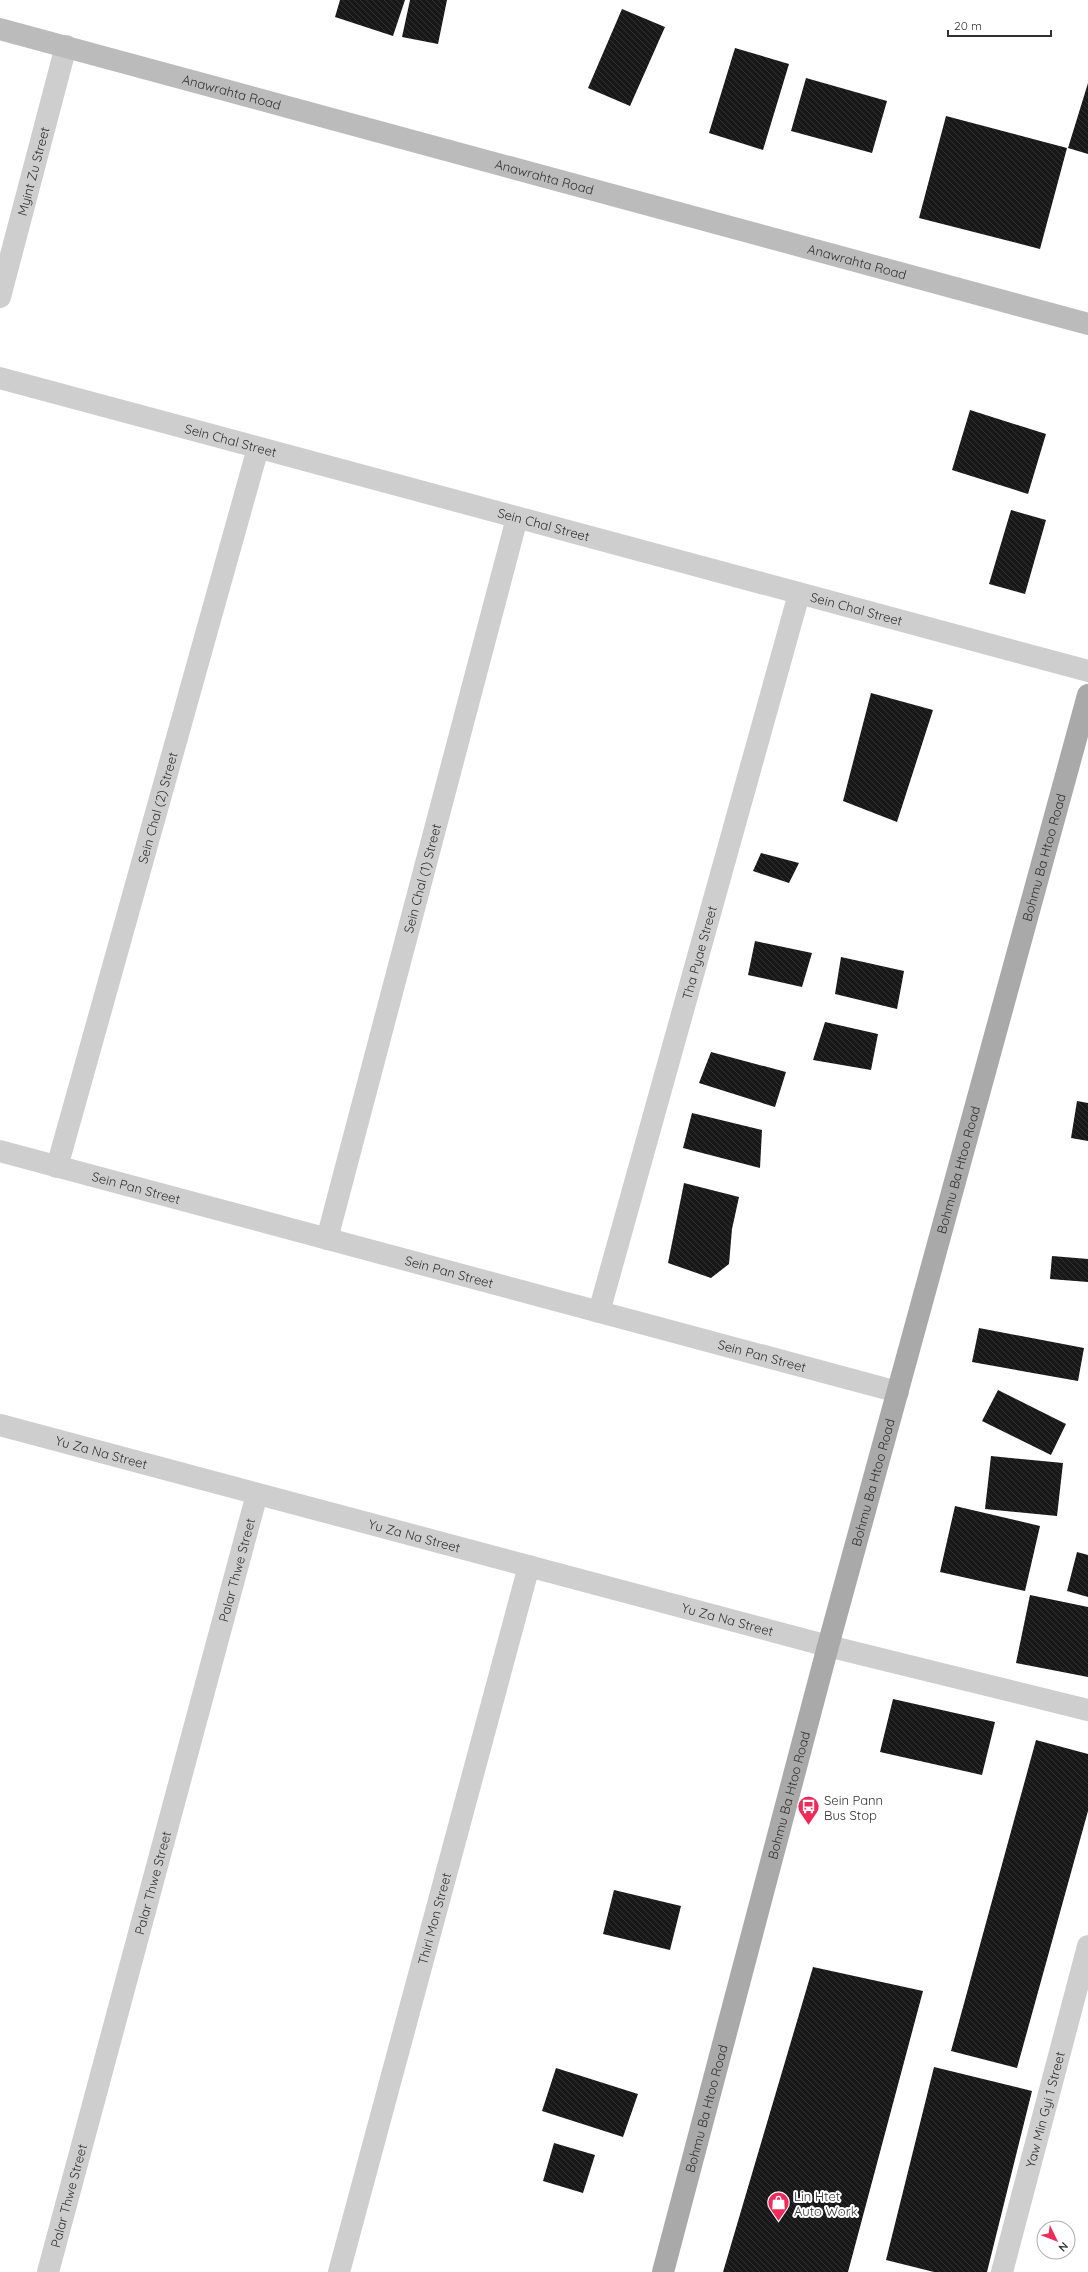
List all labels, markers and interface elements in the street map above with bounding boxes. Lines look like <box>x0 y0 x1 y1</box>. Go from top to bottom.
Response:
scale bar <box>948 12 1051 38</box>
text: 20 m <box>954 18 982 33</box>
street label: Anawrahta Road <box>180 71 283 113</box>
street label: Myint Zu Street <box>14 125 52 217</box>
street label: Anawrahta Road <box>493 156 596 198</box>
street label: Anawrahta Road <box>806 240 908 282</box>
street label: Sein Chal Street <box>183 420 278 460</box>
street label: Sein Chal Street <box>496 504 591 544</box>
street label: Sein Chal Street <box>809 589 904 629</box>
street label: Sein Chal (2) Street <box>134 750 181 865</box>
street label: Bohmu Ba Htoo Road <box>1019 792 1069 923</box>
street label: Sein Chal (1) Street <box>400 822 444 935</box>
street label: Tha Pyae Street <box>678 904 720 1001</box>
street label: Bohmu Ba Htoo Road <box>933 1104 983 1236</box>
street label: Sein Pan Street <box>90 1168 182 1207</box>
street label: Sein Pan Street <box>403 1252 495 1291</box>
street label: Sein Pan Street <box>716 1336 808 1375</box>
street label: Bohmu Ba Htoo Road <box>848 1417 898 1548</box>
street label: Yu Za Na Street <box>54 1432 149 1472</box>
street label: Palar Thwe Street <box>215 1516 258 1623</box>
street label: Yu Za Na Street <box>367 1516 462 1556</box>
street label: Yu Za Na Street <box>680 1599 775 1639</box>
street label: Bohmu Ba Htoo Road <box>764 1730 813 1861</box>
place label: Sein Pann Bus Stop <box>824 1792 883 1823</box>
bus stop icon: Sein Pann Bus Stop <box>796 1794 822 1827</box>
street label: Palar Thwe Street <box>131 1829 174 1936</box>
street label: Thiri Mon Street <box>414 1871 454 1966</box>
street label: Bohmu Ba Htoo Road <box>682 2043 731 2174</box>
street label: Yaw Min Gyi 1 Street <box>1022 2050 1068 2169</box>
street label: Palar Thwe Street <box>47 2142 90 2249</box>
place label: Lin Htet Auto Work <box>794 2188 858 2219</box>
shop icon: Lin Htet Auto Work <box>765 2190 791 2223</box>
north arrow <box>1036 2220 1076 2260</box>
text: N <box>1055 2239 1071 2255</box>

